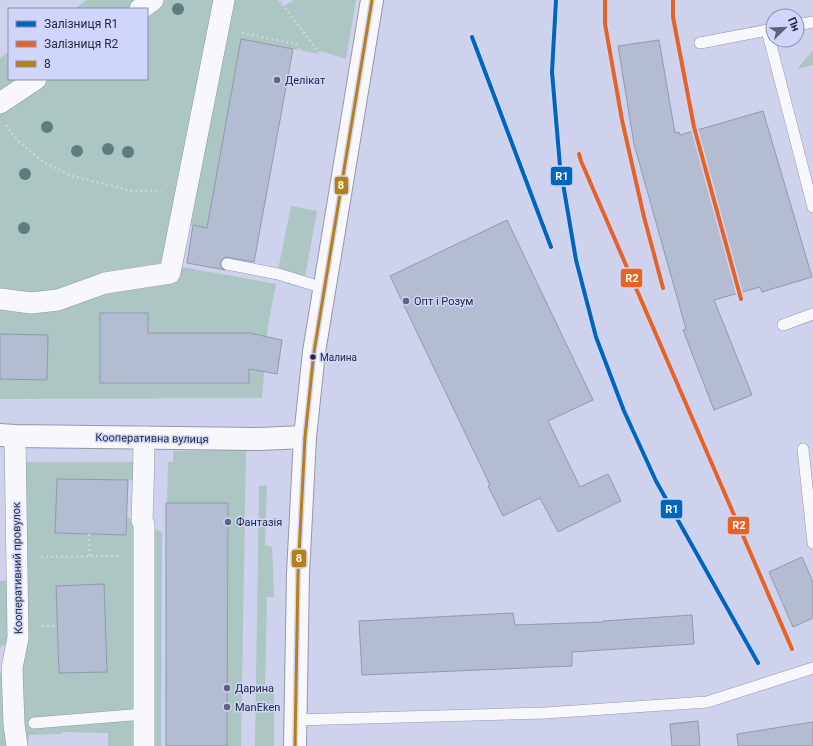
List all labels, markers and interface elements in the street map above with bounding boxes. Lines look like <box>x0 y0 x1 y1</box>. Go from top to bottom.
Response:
legend <box>8 8 148 80</box>
north arrow <box>765 8 805 48</box>
text: Пн <box>785 15 802 33</box>
text: Залізниця R1 <box>44 17 118 31</box>
text: Залізниця R2 <box>44 37 119 51</box>
text: 8 <box>44 57 51 71</box>
place label: Делікат <box>285 74 326 87</box>
marker: Делікат <box>272 75 282 85</box>
line badge: R1 <box>550 166 573 186</box>
text: R1 <box>555 170 569 183</box>
line badge: 8 <box>334 176 349 195</box>
text: 8 <box>338 179 344 192</box>
line badge: R2 <box>620 268 643 288</box>
text: R2 <box>625 272 639 285</box>
place label: Опт і Розум <box>414 295 473 308</box>
marker: Опт і Розум <box>401 296 411 306</box>
marker: Малина <box>308 352 318 362</box>
place label: Малина <box>320 352 357 363</box>
street label: Кооперативна вулиця <box>95 431 209 446</box>
line badge: R1 <box>660 499 683 519</box>
street label: Кооперативний провулок <box>10 502 25 634</box>
text: R1 <box>665 503 679 516</box>
place label: Фантазiя <box>236 516 282 529</box>
line badge: R2 <box>727 516 750 535</box>
marker: Фантазiя <box>223 517 233 527</box>
text: R2 <box>732 519 746 532</box>
line badge: 8 <box>291 549 307 568</box>
text: 8 <box>296 552 302 565</box>
place label: Дарина <box>235 682 274 695</box>
marker: Дарина <box>222 683 232 693</box>
place label: ManEken <box>235 701 280 714</box>
marker: ManEken <box>222 702 232 712</box>

